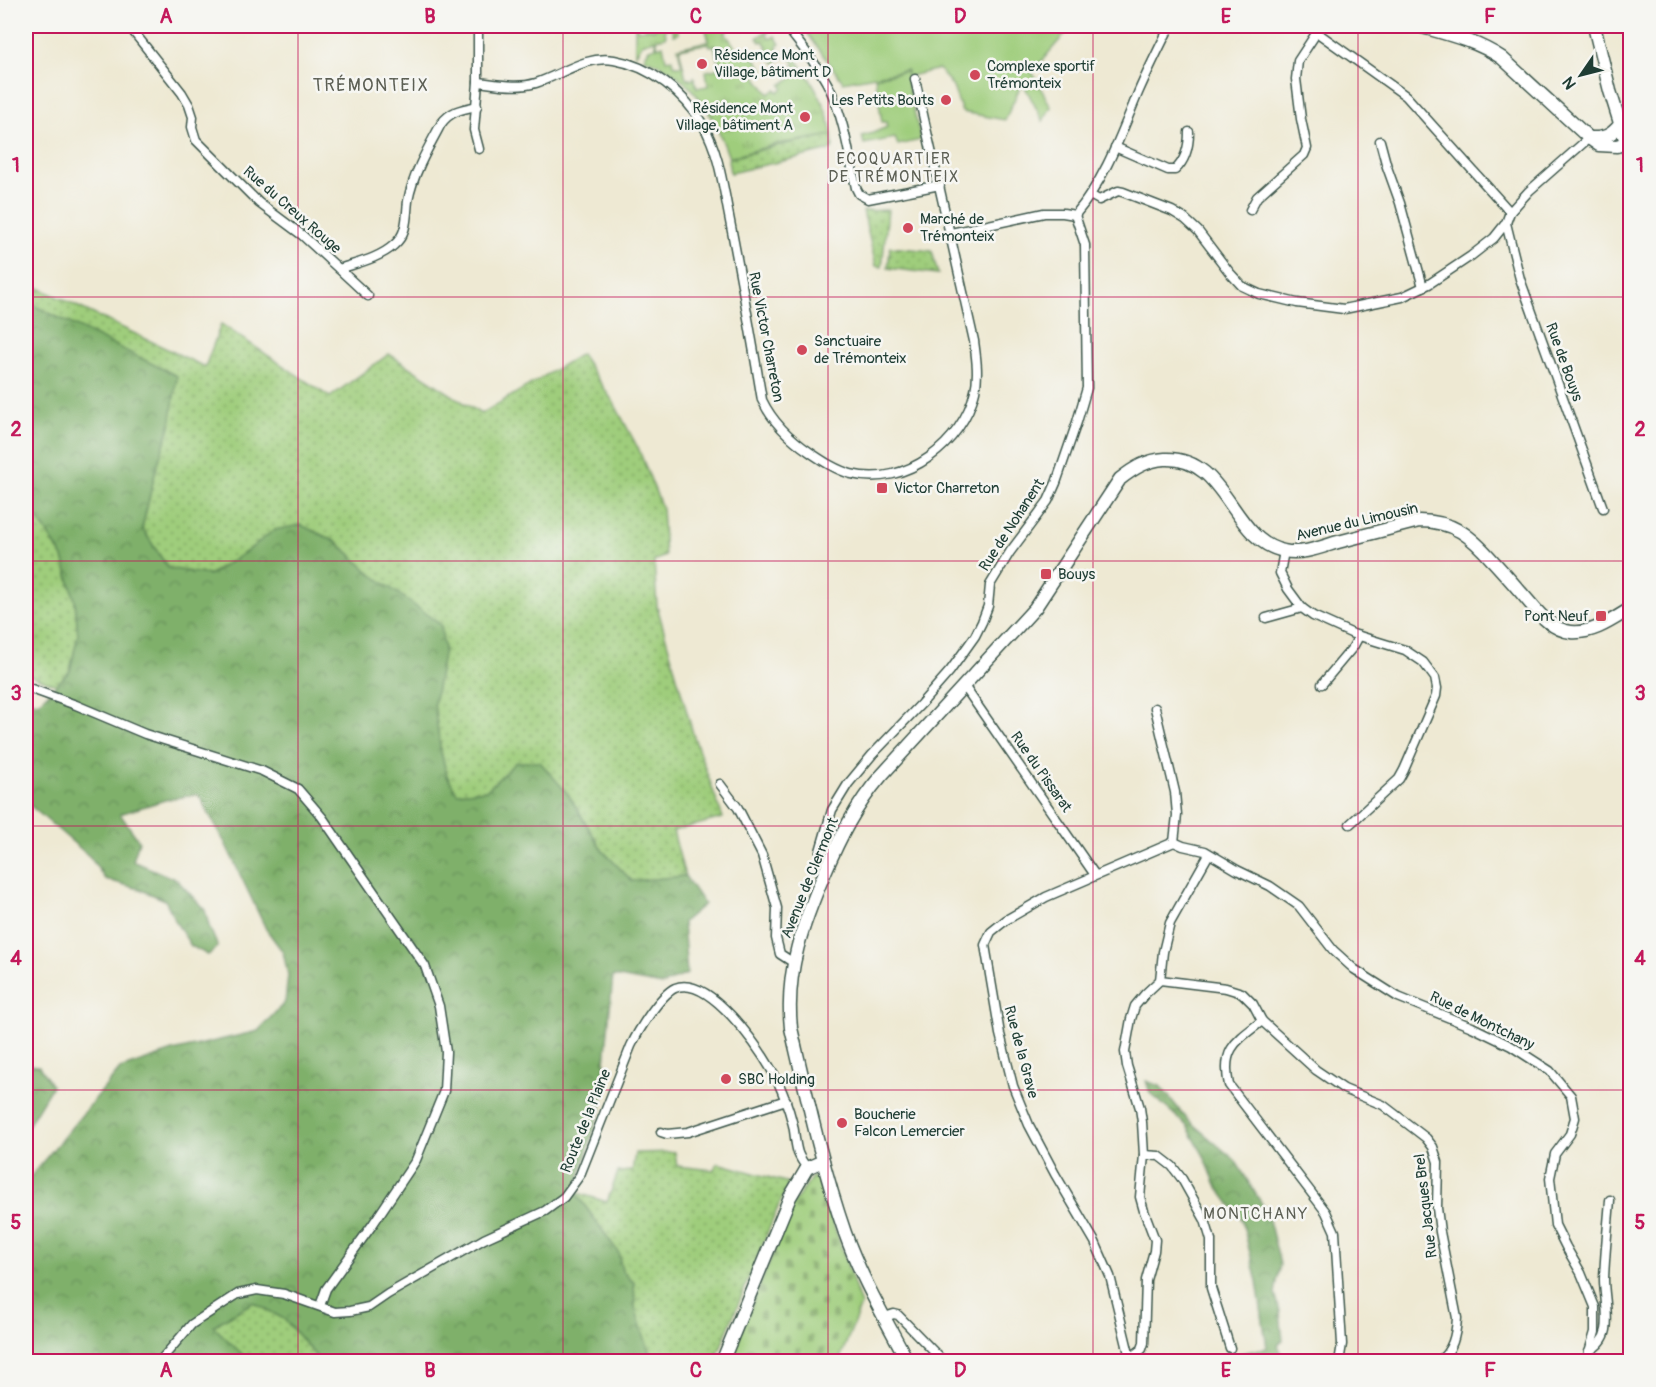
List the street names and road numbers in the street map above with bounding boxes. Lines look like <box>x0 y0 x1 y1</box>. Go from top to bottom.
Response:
street label: Rue du Creux Rouge <box>239 162 346 258</box>
street label: Rue Victor Charreton <box>744 270 788 404</box>
street label: Rue de Bouys <box>1541 320 1587 404</box>
street label: Rue de Nohanent <box>975 474 1050 575</box>
street label: Avenue du Limousin <box>1294 499 1420 545</box>
street label: Rue du Pissarat <box>1006 728 1076 817</box>
street label: Avenue de Clermont <box>777 814 843 941</box>
street label: Rue de Montchany <box>1427 987 1538 1055</box>
street label: Rue de la Grave <box>999 1004 1043 1101</box>
street label: Route de la Plaine <box>557 1066 616 1176</box>
street label: Rue Jacques Brel <box>1410 1153 1442 1259</box>

